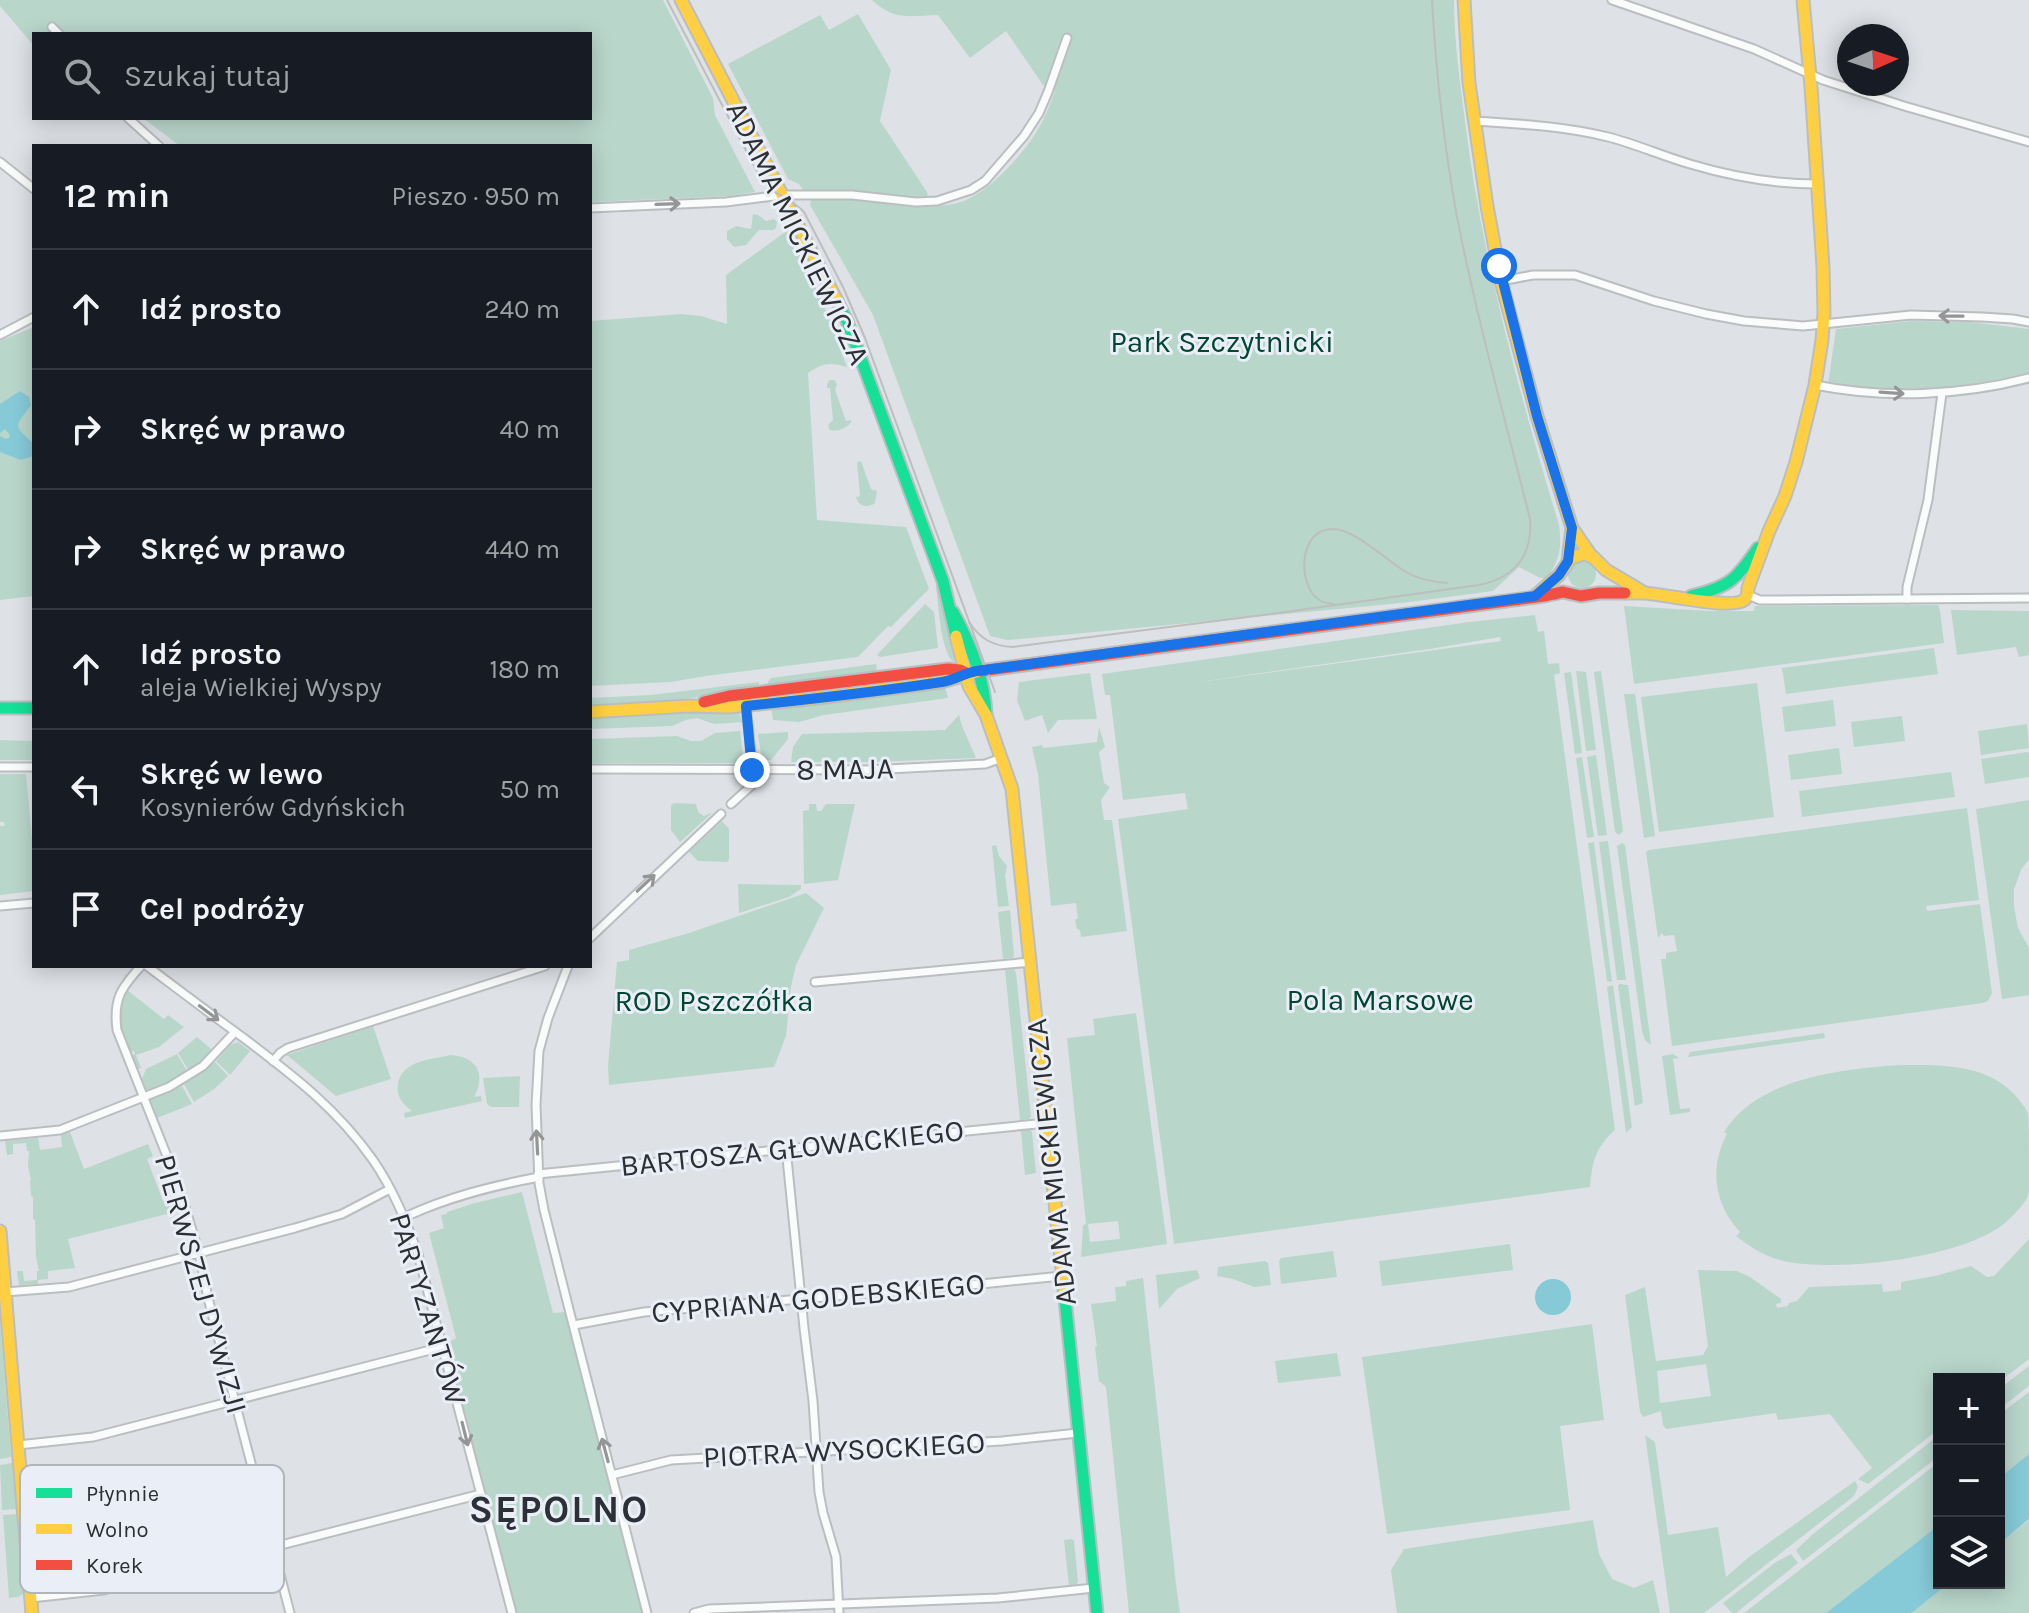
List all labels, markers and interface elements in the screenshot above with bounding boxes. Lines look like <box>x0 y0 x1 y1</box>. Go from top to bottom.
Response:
north arrow <box>1837 24 1909 96</box>
search box <box>32 32 592 120</box>
icon: search <box>60 54 104 98</box>
text: Szukaj tutaj <box>124 58 291 94</box>
street label: ADAMA MICKIEWICZA <box>719 96 877 370</box>
text: 12 min <box>64 176 170 216</box>
text: Pieszo · 950 m <box>392 181 560 212</box>
one-way arrow <box>654 197 681 212</box>
route start <box>1481 248 1517 284</box>
icon: ahead <box>64 287 108 331</box>
text: Idź prosto <box>140 291 282 327</box>
text: 240 m <box>484 294 560 325</box>
one-way arrow <box>1938 308 1965 323</box>
park label: Park Szczytnicki <box>1110 324 1334 360</box>
one-way arrow <box>1878 386 1905 401</box>
icon: right <box>64 407 108 451</box>
text: Skręć w prawo <box>140 411 346 447</box>
text: 40 m <box>500 414 560 445</box>
icon: right <box>64 527 108 571</box>
text: Skręć w prawo <box>140 531 346 567</box>
text: 440 m <box>485 534 560 565</box>
text: Idź prosto <box>140 636 282 672</box>
icon: ahead <box>64 647 108 691</box>
text: 180 m <box>490 654 560 685</box>
text: aleja Wielkiej Wyspy <box>140 672 382 703</box>
street label: 8 MAJA <box>796 750 894 788</box>
route end <box>734 752 770 788</box>
text: Skręć w lewo <box>140 756 323 792</box>
icon: left <box>64 767 108 811</box>
text: 50 m <box>499 774 560 805</box>
text: Kosynierów Gdyńskich <box>140 792 406 823</box>
one-way arrow <box>636 874 656 893</box>
icon: arrive <box>64 887 108 931</box>
text: Cel podróży <box>140 891 304 927</box>
park label: Pola Marsowe <box>1286 982 1474 1018</box>
park label: ROD Pszczółka <box>614 983 814 1019</box>
one-way arrow <box>198 1004 219 1021</box>
street label: ADAMA MICKIEWICZA <box>1018 1017 1084 1307</box>
street label: BARTOSZA GŁOWACKIEGO <box>618 1112 966 1184</box>
one-way arrow <box>529 1129 544 1156</box>
street label: PIERWSZEJ DYWIZJI <box>147 1150 255 1418</box>
street label: PARTYZANTÓW <box>382 1208 474 1410</box>
street label: CYPRIANA GODEBSKIEGO <box>650 1265 986 1331</box>
map controls <box>1933 1373 2005 1589</box>
button: + <box>1933 1373 2005 1445</box>
one-way arrow <box>458 1421 473 1446</box>
street label: PIOTRA WYSOCKIEGO <box>702 1425 986 1475</box>
one-way arrow <box>597 1437 612 1463</box>
button: − <box>1933 1445 2005 1517</box>
legend <box>20 1465 284 1593</box>
text: Płynnie <box>86 1481 159 1507</box>
district label: SĘPOLNO <box>469 1487 649 1532</box>
text: Wolno <box>86 1517 148 1543</box>
button: layers <box>1933 1517 2005 1589</box>
text: Korek <box>86 1553 143 1579</box>

